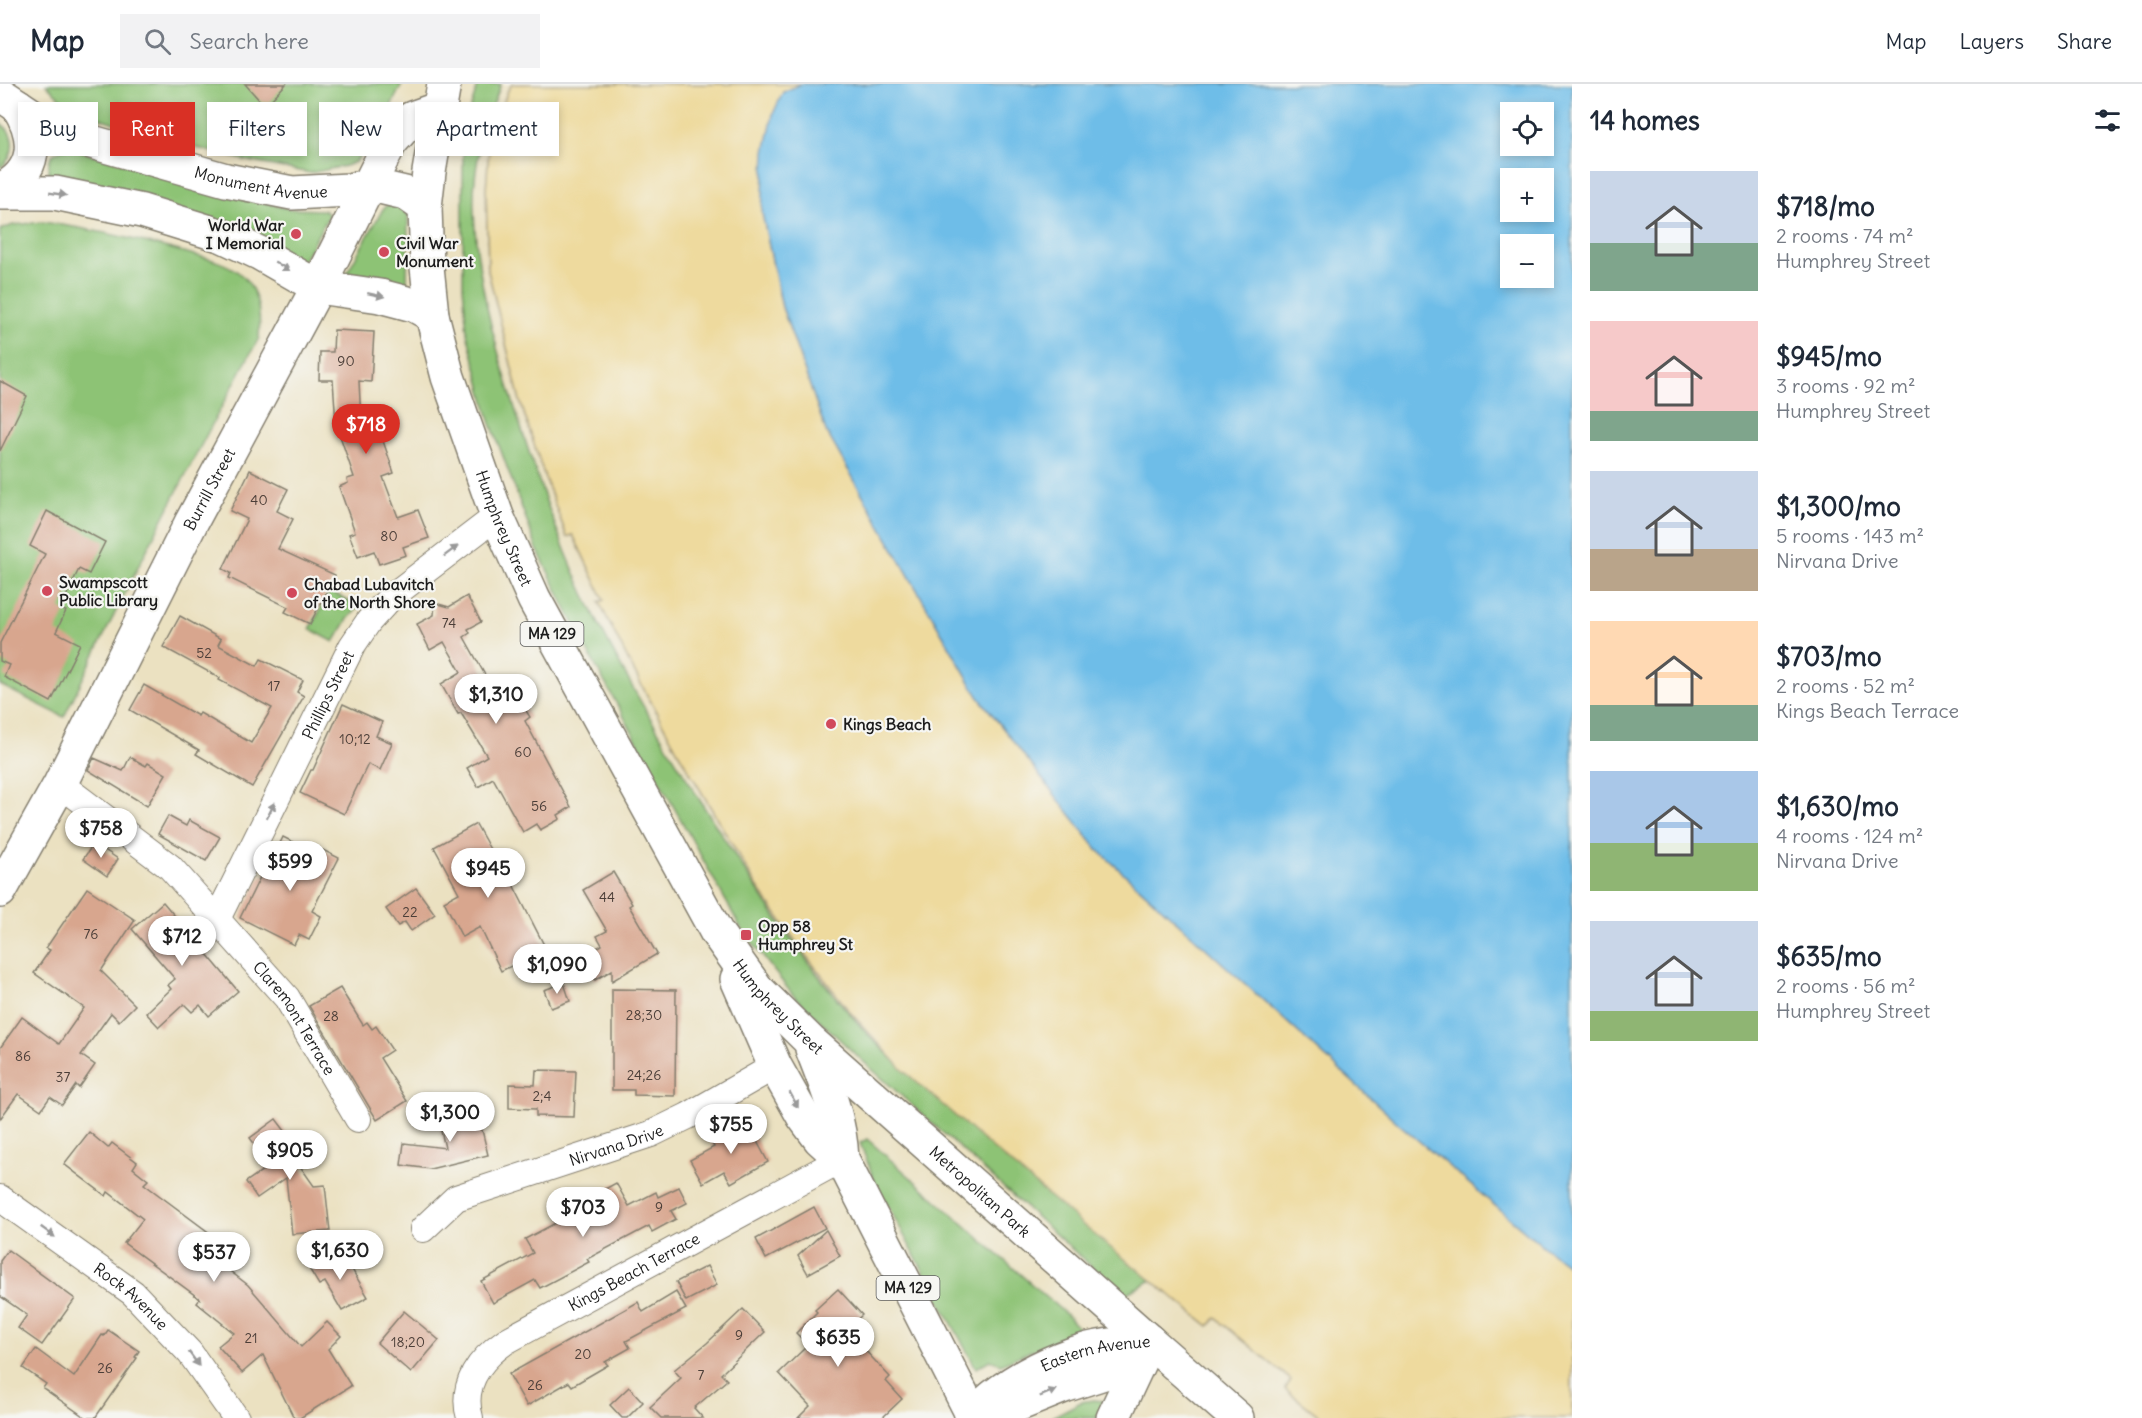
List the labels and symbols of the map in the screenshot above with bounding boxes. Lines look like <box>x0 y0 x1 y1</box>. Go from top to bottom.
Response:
street label: Monument Avenue <box>192 162 328 203</box>
one-way arrow <box>49 190 68 199</box>
place label: World War I Memorial <box>206 215 284 253</box>
marker: World War I Memorial <box>289 227 303 241</box>
place label: Civil War Monument <box>396 233 474 271</box>
marker: Civil War Monument <box>377 245 391 259</box>
one-way arrow <box>274 261 291 271</box>
one-way arrow <box>366 291 385 300</box>
house number: 90 <box>337 352 355 370</box>
pin: $718 <box>330 404 402 455</box>
street label: Burrill Street <box>179 444 240 534</box>
street label: Humphrey Street <box>472 467 537 590</box>
house number: 40 <box>250 491 268 509</box>
house number: 80 <box>380 527 398 545</box>
one-way arrow <box>443 546 458 558</box>
place label: Swampscott Public Library <box>59 572 158 611</box>
place label: Chabad Lubavitch of the North Shore <box>304 574 436 612</box>
marker: Swampscott Public Library <box>40 584 54 598</box>
marker: Chabad Lubavitch of the North Shore <box>285 586 299 600</box>
house number: 74 <box>442 614 456 632</box>
road number: MA 129 <box>520 622 584 646</box>
house number: 52 <box>196 644 212 662</box>
street label: Phillips Street <box>298 647 358 742</box>
pin: $1,310 <box>447 674 545 725</box>
house number: 17 <box>268 677 280 695</box>
place label: Kings Beach <box>843 714 931 735</box>
marker: Kings Beach <box>824 717 838 731</box>
house number: 10;12 <box>339 730 371 748</box>
house number: 60 <box>514 743 532 761</box>
house number: 56 <box>531 797 547 815</box>
one-way arrow <box>265 801 275 819</box>
pin: $758 <box>65 808 137 859</box>
pin: $599 <box>254 841 326 892</box>
pin: $945 <box>452 848 524 899</box>
house number: 44 <box>599 888 615 906</box>
house number: 22 <box>402 903 418 921</box>
pin: $712 <box>146 916 218 967</box>
place label: Opp 58 Humphrey St <box>758 916 853 955</box>
house number: 76 <box>84 925 98 943</box>
marker: Opp 58 Humphrey St <box>739 928 753 942</box>
pin: $1,090 <box>508 944 606 995</box>
street label: Humphrey Street <box>729 955 828 1059</box>
street label: Claremont Terrace <box>249 957 340 1078</box>
house number: 28;30 <box>626 1006 662 1024</box>
house number: 28 <box>323 1007 339 1025</box>
house number: 86 <box>15 1047 31 1065</box>
house number: 24;26 <box>627 1066 661 1084</box>
house number: 37 <box>56 1068 71 1086</box>
house number: 2;4 <box>532 1087 552 1105</box>
pin: $1,300 <box>401 1092 499 1143</box>
one-way arrow <box>789 1092 800 1108</box>
pin: $755 <box>695 1104 767 1155</box>
street label: Nirvana Drive <box>567 1120 667 1170</box>
pin: $905 <box>254 1130 326 1181</box>
street label: Metropolitan Park <box>925 1141 1035 1241</box>
pin: $703 <box>547 1187 619 1238</box>
house number: 9 <box>655 1198 663 1216</box>
one-way arrow <box>39 1226 55 1238</box>
street label: Kings Beach Terrace <box>565 1228 703 1315</box>
pin: $1,630 <box>291 1230 389 1281</box>
pin: $537 <box>178 1232 250 1283</box>
street label: Rock Avenue <box>90 1258 173 1334</box>
road number: MA 129 <box>876 1276 940 1300</box>
pin: $635 <box>802 1317 874 1368</box>
house number: 9 <box>735 1326 743 1344</box>
house number: 21 <box>244 1329 258 1347</box>
street label: Eastern Avenue <box>1037 1331 1151 1376</box>
house number: 18;20 <box>391 1333 425 1351</box>
house number: 20 <box>575 1345 591 1363</box>
one-way arrow <box>188 1351 200 1367</box>
house number: 26 <box>97 1359 113 1377</box>
house number: 7 <box>698 1366 705 1384</box>
house number: 26 <box>527 1376 543 1394</box>
one-way arrow <box>1040 1388 1057 1397</box>

